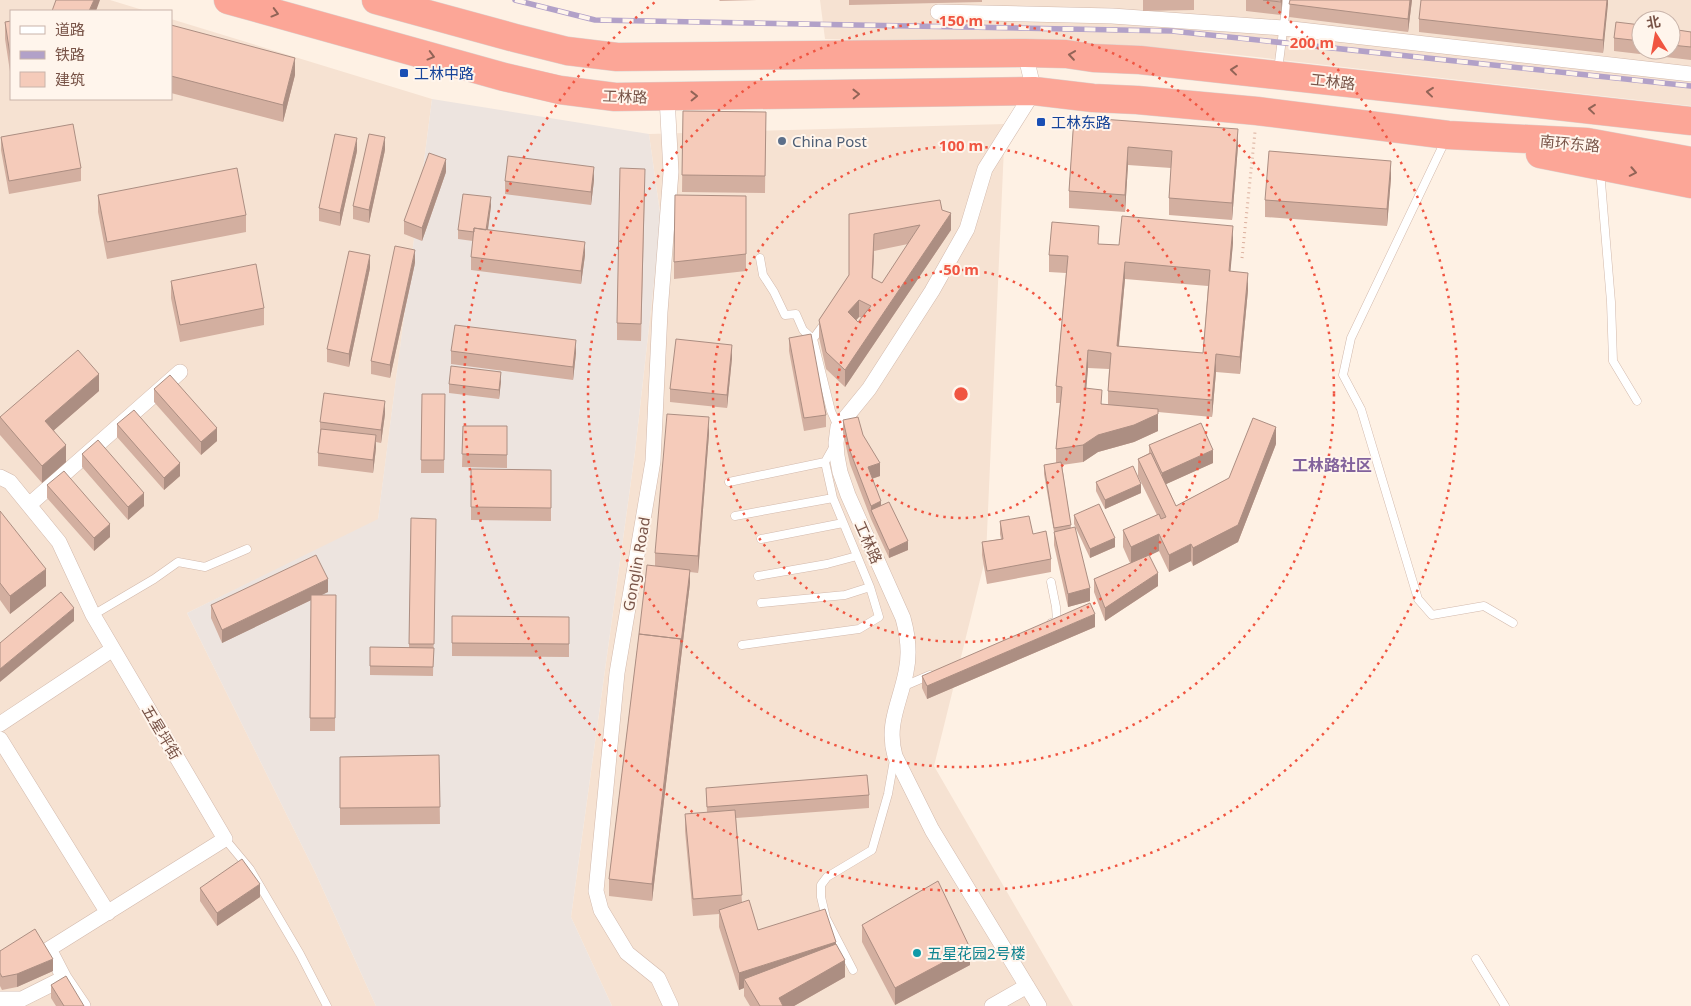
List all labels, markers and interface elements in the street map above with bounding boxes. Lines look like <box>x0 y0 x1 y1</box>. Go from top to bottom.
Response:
one-way arrow <box>270 7 279 18</box>
legend <box>10 10 172 100</box>
text: 150 m <box>939 10 983 30</box>
north arrow <box>1631 10 1681 60</box>
text: 北 <box>1645 11 1662 32</box>
text: 道路 <box>55 19 85 39</box>
text: 200 m <box>1290 32 1334 52</box>
text: 铁路 <box>55 44 85 64</box>
one-way arrow <box>1068 50 1076 61</box>
one-way arrow <box>427 51 435 61</box>
place label: 工林中路 <box>414 63 474 83</box>
one-way arrow <box>1229 65 1237 76</box>
marker: 工林中路 <box>398 67 410 79</box>
text: 建筑 <box>55 69 85 89</box>
street label: 工林路 <box>1310 69 1356 93</box>
street label: 工林路 <box>602 85 648 107</box>
one-way arrow <box>1426 87 1434 98</box>
one-way arrow <box>853 89 861 99</box>
one-way arrow <box>690 91 698 102</box>
one-way arrow <box>1587 104 1595 115</box>
place label: 工林东路 <box>1051 112 1111 132</box>
marker: 工林东路 <box>1035 116 1047 128</box>
street label: 南环东路 <box>1539 130 1601 156</box>
place label: China Post <box>792 131 868 151</box>
marker: China Post <box>776 135 788 147</box>
text: 100 m <box>939 135 983 155</box>
one-way arrow <box>1629 167 1638 177</box>
text: 50 m <box>943 259 979 279</box>
centre of rings <box>952 385 970 403</box>
district label: 工林路社区 <box>1292 454 1372 476</box>
street label: Gonglin Road <box>618 515 654 613</box>
street label: 工林路 <box>851 517 887 567</box>
street label: 五星坪街 <box>138 701 186 763</box>
place label: 五星花园2号楼 <box>927 943 1026 963</box>
marker: 五星花园2号楼 <box>911 947 923 959</box>

